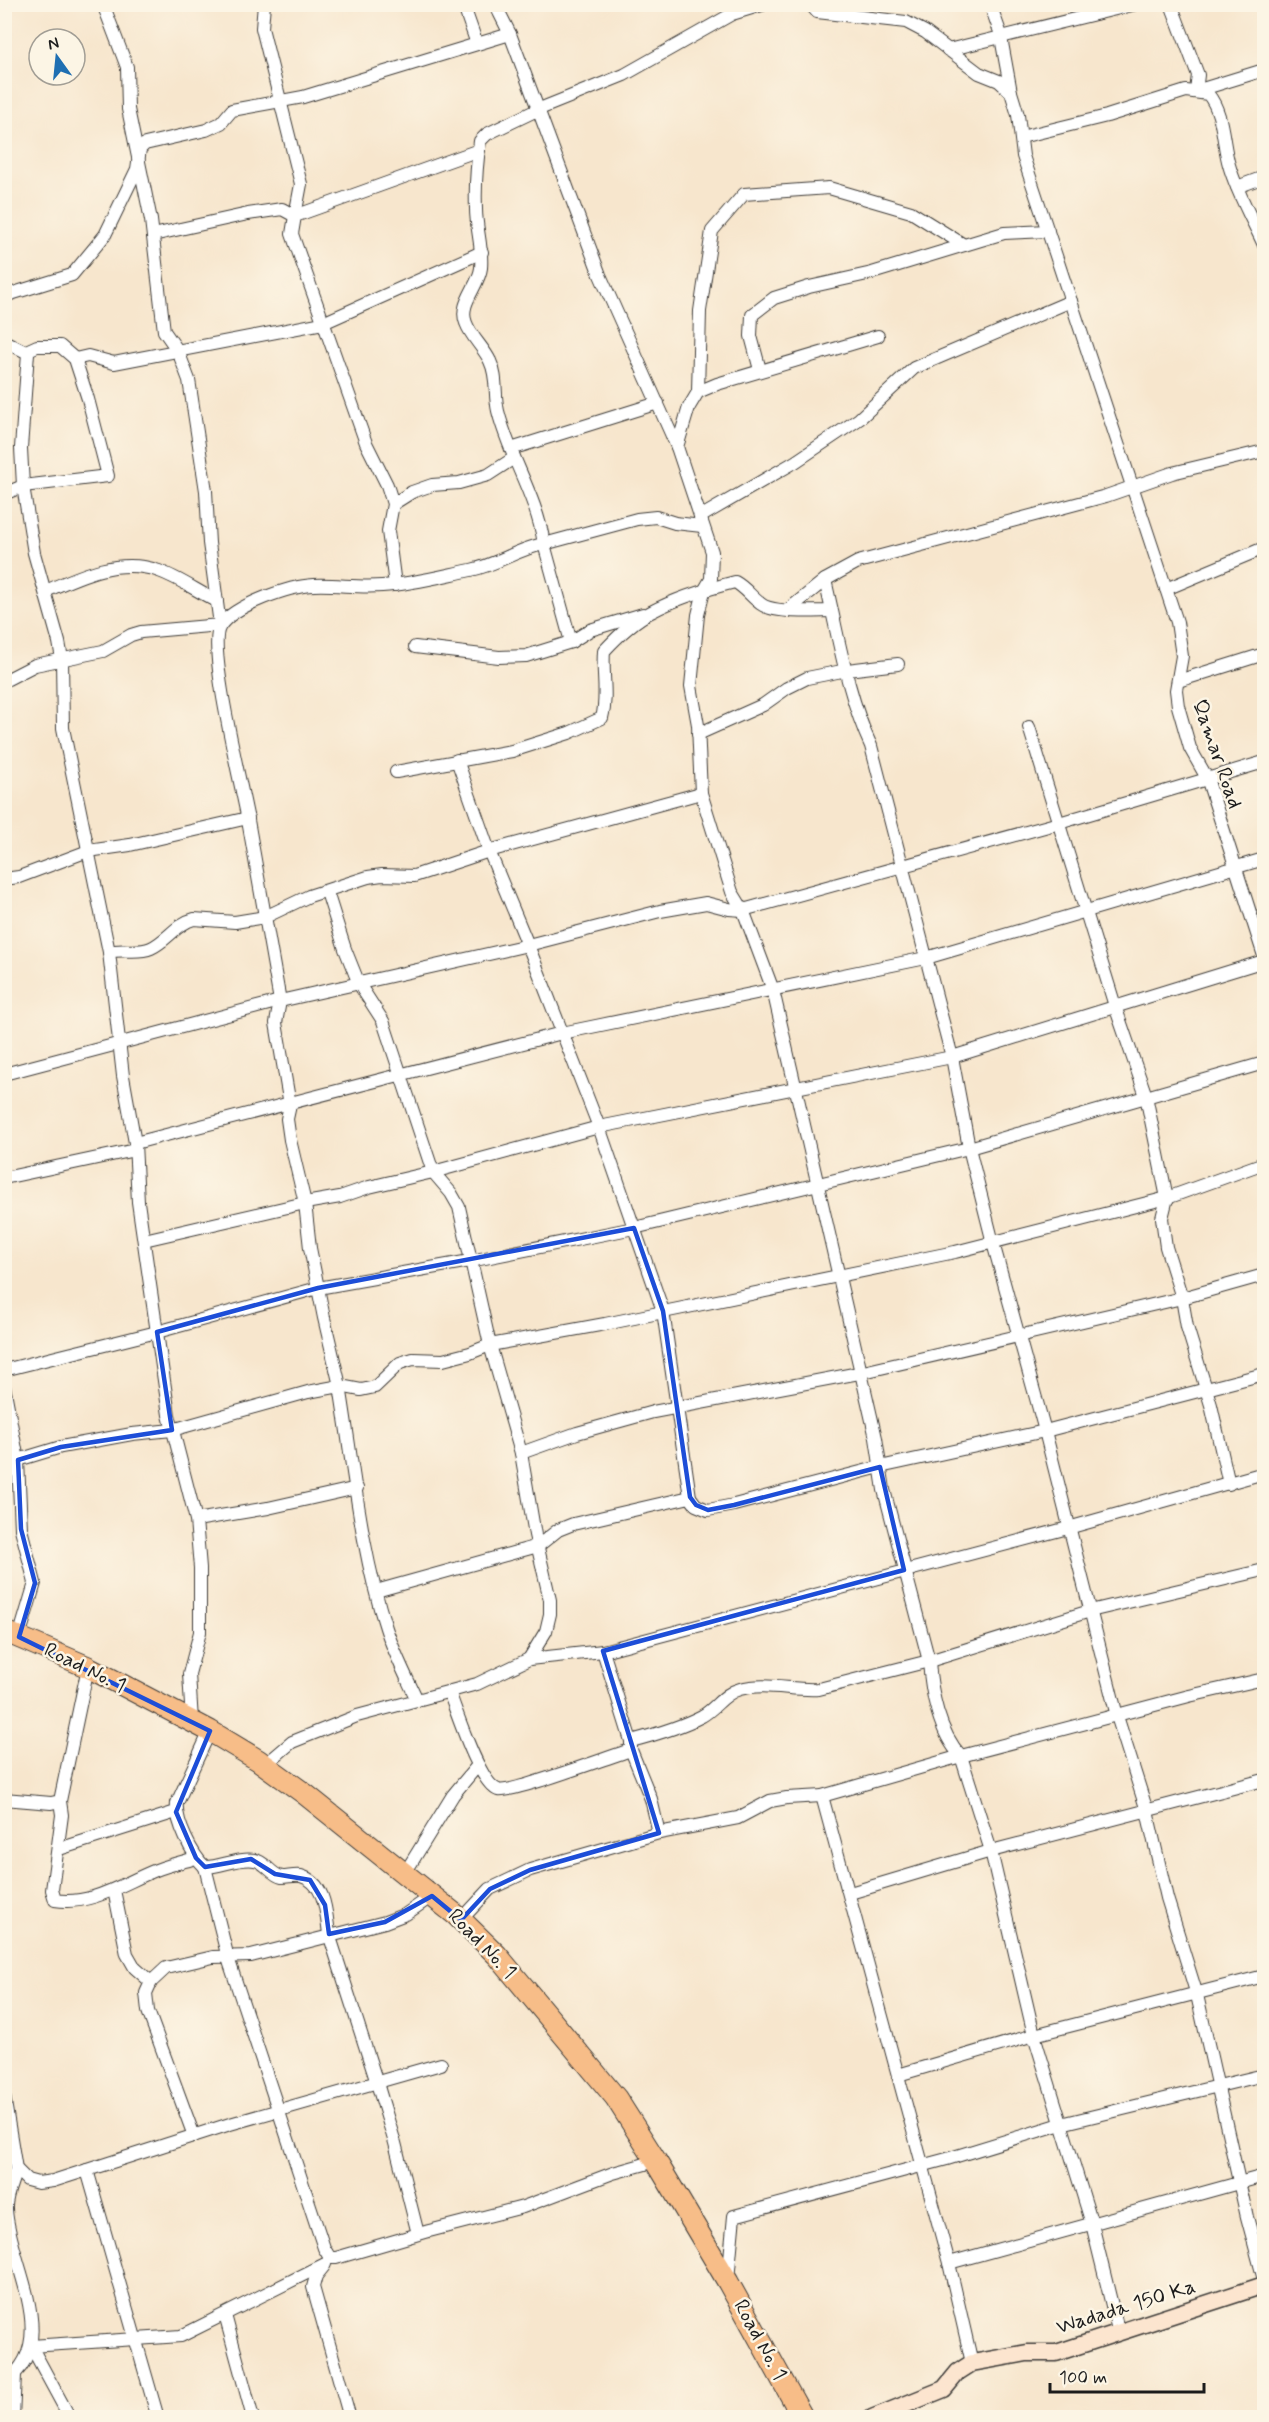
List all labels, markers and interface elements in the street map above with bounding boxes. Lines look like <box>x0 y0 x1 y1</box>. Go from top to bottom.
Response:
north arrow <box>27 27 87 87</box>
text: N <box>46 32 61 55</box>
street label: Qamar Road <box>1185 696 1249 812</box>
street label: Road No. 1 <box>39 1636 131 1700</box>
street label: Road No. 1 <box>441 1903 523 1985</box>
street label: Wadada 150 Ka <box>1053 2273 1199 2341</box>
street label: Road No. 1 <box>726 2295 794 2385</box>
scale bar <box>1050 2356 1204 2394</box>
text: 100 m <box>1059 2366 1107 2390</box>

